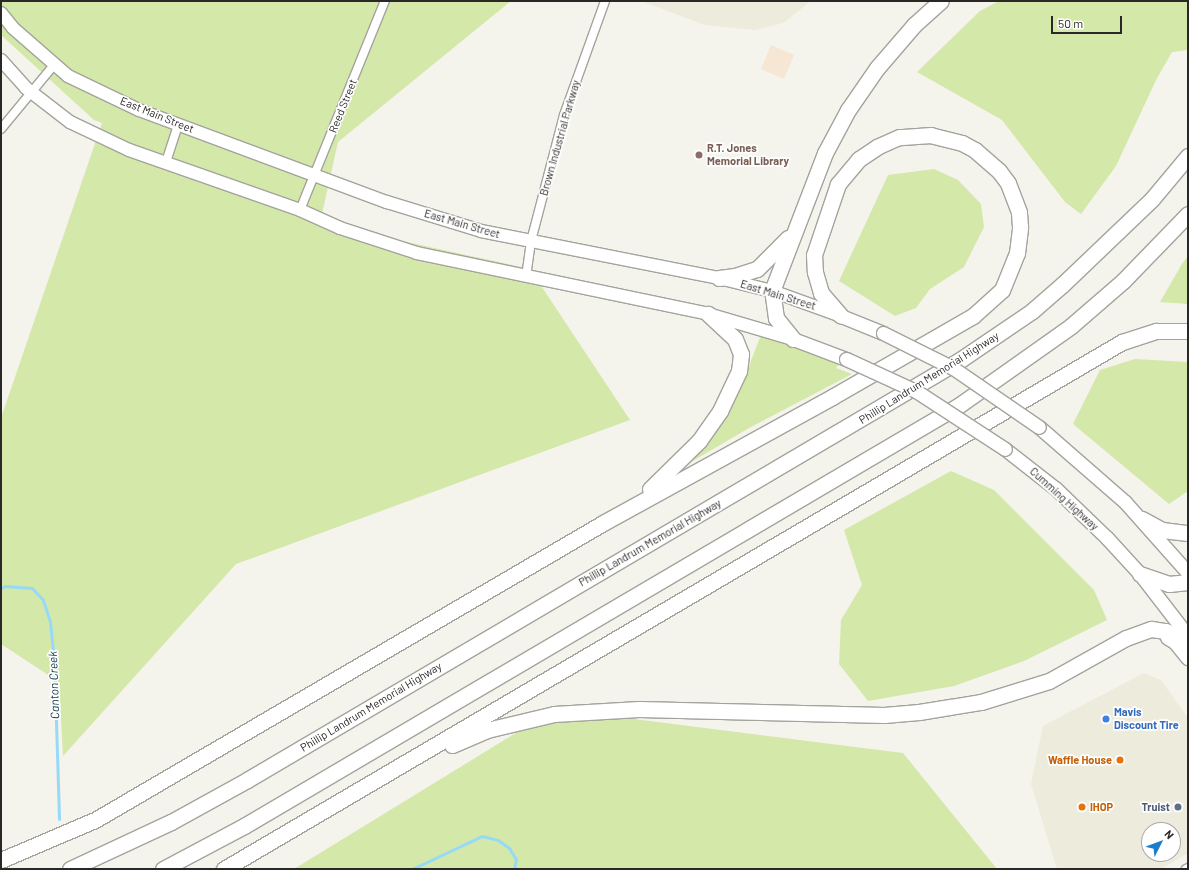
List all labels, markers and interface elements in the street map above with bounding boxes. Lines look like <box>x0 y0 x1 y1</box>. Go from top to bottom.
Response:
scale bar <box>1053 8 1124 34</box>
text: 50 m <box>1058 16 1083 30</box>
street label: Reed Street <box>326 77 360 135</box>
street label: Brown Industrial Parkway <box>537 79 583 197</box>
street label: East Main Street <box>118 94 196 136</box>
place label: R.T. Jones Memorial Library <box>707 142 789 168</box>
marker: R.T. Jones Memorial Library <box>694 150 704 160</box>
street label: East Main Street <box>423 207 501 241</box>
street label: East Main Street <box>739 277 817 313</box>
street label: Phillip Landrum Memorial Highway <box>857 329 1001 427</box>
street label: Cumming Highway <box>1027 465 1101 533</box>
street label: Phillip Landrum Memorial Highway <box>576 497 724 589</box>
water label: Canton Creek <box>46 651 62 719</box>
street label: Phillip Landrum Memorial Highway <box>298 660 444 754</box>
place label: Mavis Discount Tire <box>1114 706 1179 732</box>
marker: Mavis Discount Tire <box>1101 714 1111 724</box>
place label: Waffle House <box>1048 753 1112 767</box>
marker: Waffle House <box>1115 755 1125 765</box>
place label: IHOP <box>1090 800 1113 814</box>
place label: Truist <box>1141 800 1170 814</box>
marker: IHOP <box>1077 802 1087 812</box>
marker: Truist <box>1173 802 1183 812</box>
north arrow <box>1141 822 1181 862</box>
text: N <box>1162 827 1177 841</box>

